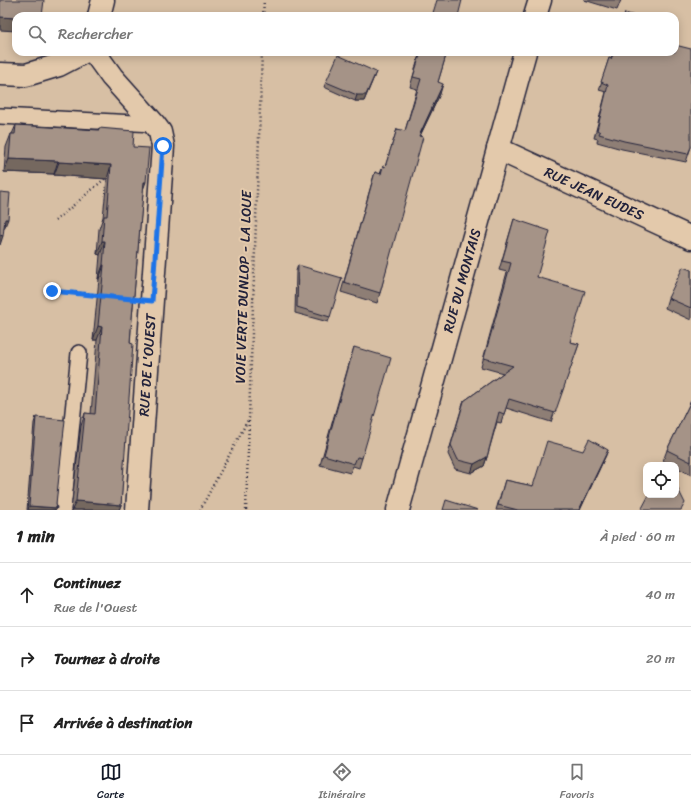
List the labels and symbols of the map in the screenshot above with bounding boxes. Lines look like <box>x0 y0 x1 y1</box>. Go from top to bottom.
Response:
route start <box>154 137 172 155</box>
street label: RUE JEAN EUDES <box>540 160 648 228</box>
street label: VOIE VERTE DUNLOP - LA LOUE <box>228 189 259 384</box>
street label: RUE DU MONTAIS <box>436 225 489 336</box>
route end <box>43 282 61 300</box>
street label: RUE DE L'OUEST <box>131 311 164 417</box>

